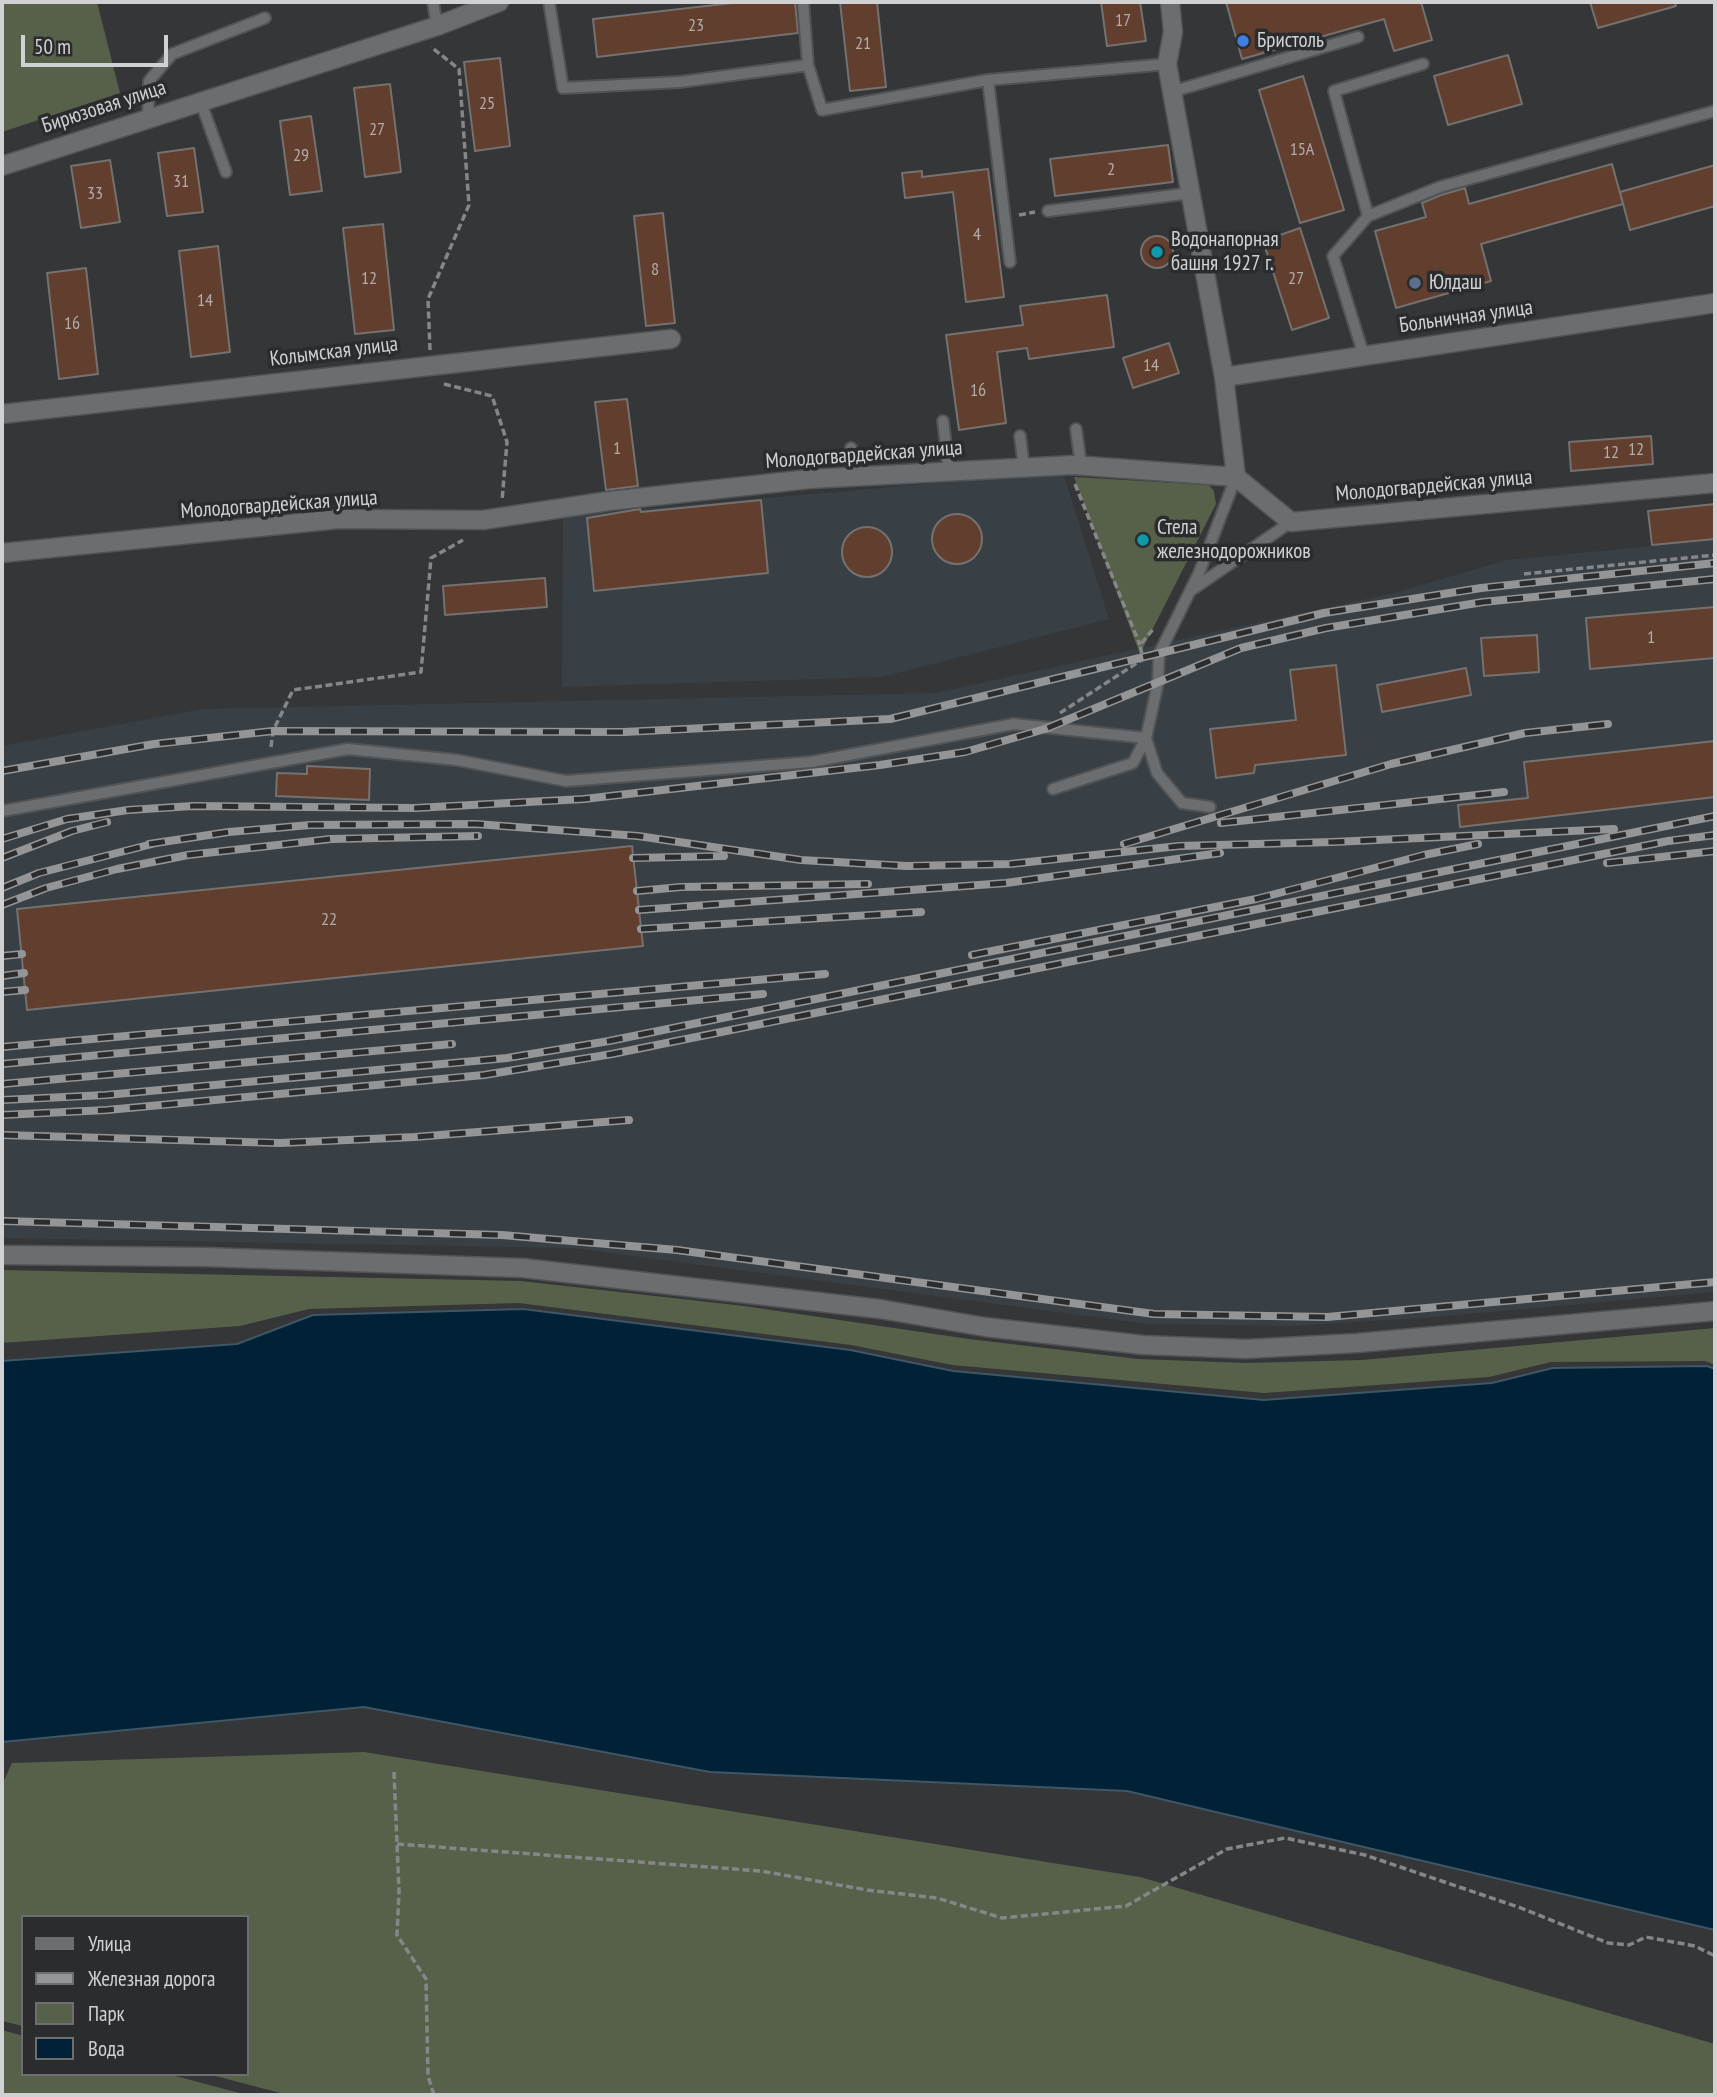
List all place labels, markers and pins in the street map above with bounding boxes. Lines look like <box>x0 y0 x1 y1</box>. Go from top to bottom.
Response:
place label: Бристоль <box>1257 28 1324 54</box>
marker: Бристоль <box>1235 33 1251 49</box>
place label: Водонапорная башня 1927 г. <box>1171 227 1279 277</box>
marker: Водонапорная башня 1927 г. <box>1149 244 1165 260</box>
place label: Юлдаш <box>1429 270 1482 296</box>
marker: Юлдаш <box>1407 275 1423 291</box>
place label: Стела железнодорожников <box>1157 515 1311 565</box>
marker: Стела железнодорожников <box>1135 532 1151 548</box>

